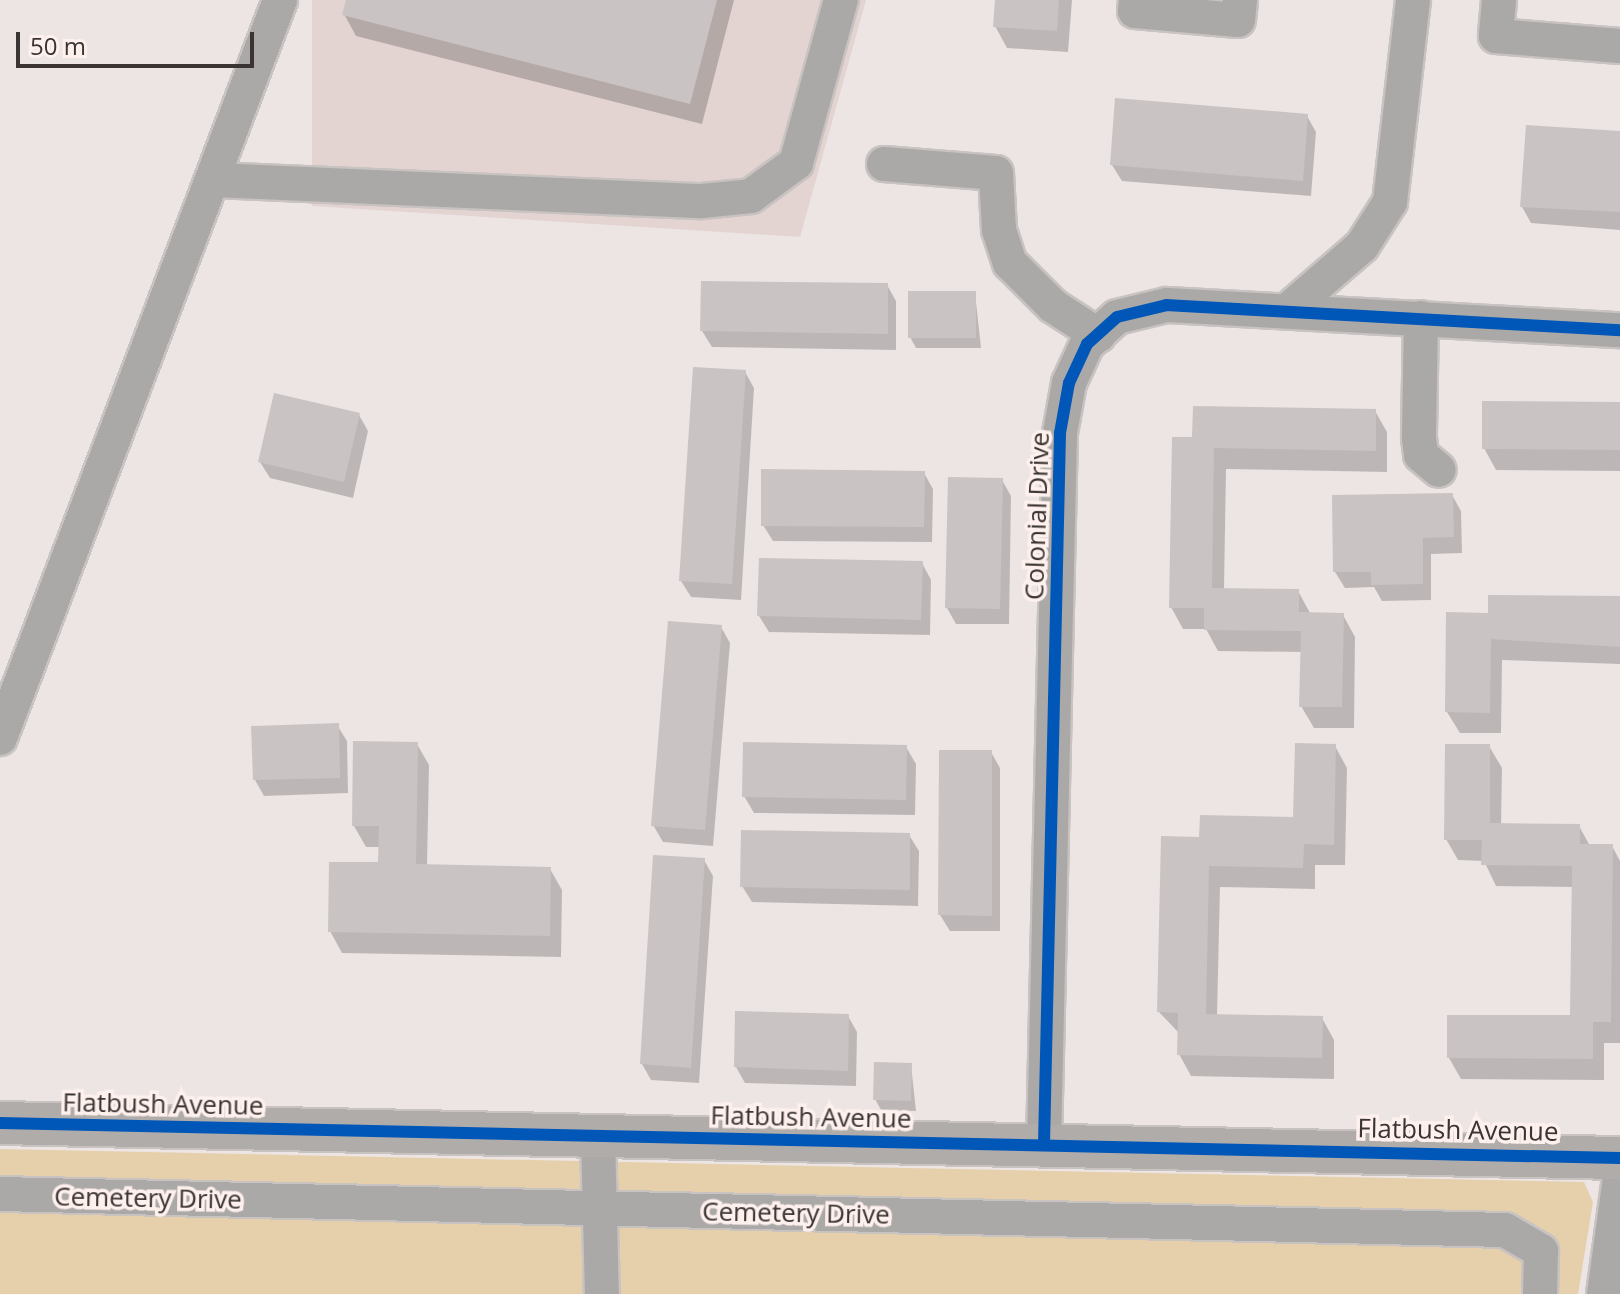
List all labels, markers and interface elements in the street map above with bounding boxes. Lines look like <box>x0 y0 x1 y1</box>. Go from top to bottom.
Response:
scale bar <box>20 16 258 66</box>
text: 50 m <box>30 29 86 62</box>
street label: Colonial Drive <box>1018 431 1056 601</box>
street label: Flatbush Avenue <box>62 1087 264 1121</box>
street label: Flatbush Avenue <box>710 1100 912 1134</box>
street label: Flatbush Avenue <box>1357 1113 1559 1147</box>
street label: Cemetery Drive <box>54 1181 242 1215</box>
street label: Cemetery Drive <box>702 1196 890 1230</box>

